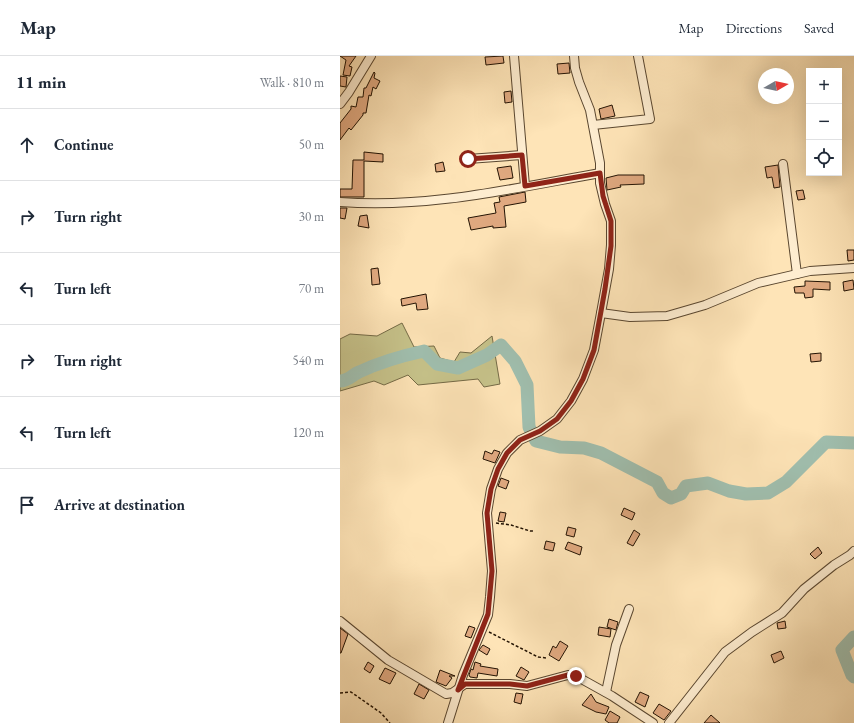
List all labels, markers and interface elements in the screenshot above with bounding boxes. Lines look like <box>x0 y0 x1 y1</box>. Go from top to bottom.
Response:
text: Map <box>20 15 56 40</box>
text: Map <box>678 19 704 37</box>
text: Directions <box>726 19 782 37</box>
text: Saved <box>804 19 834 37</box>
north arrow <box>758 68 794 104</box>
map controls <box>806 68 842 176</box>
button: + <box>806 68 842 104</box>
text: 11 min <box>16 71 66 93</box>
text: Walk · 810 m <box>260 74 324 91</box>
button: − <box>806 104 842 140</box>
icon: ahead <box>16 134 38 156</box>
text: Continue <box>54 135 114 154</box>
text: 50 m <box>299 136 324 153</box>
button: locate <box>806 140 842 176</box>
route start <box>459 150 477 168</box>
icon: right <box>16 206 38 228</box>
text: Turn right <box>54 207 122 226</box>
text: 30 m <box>299 208 324 225</box>
icon: left <box>16 278 38 300</box>
text: Turn left <box>54 279 111 298</box>
text: 70 m <box>299 280 324 297</box>
icon: right <box>16 350 38 372</box>
text: Turn right <box>54 351 122 370</box>
text: 540 m <box>293 352 324 369</box>
icon: left <box>16 422 38 444</box>
text: Turn left <box>54 423 111 442</box>
text: 120 m <box>293 424 324 441</box>
icon: arrive <box>16 494 38 516</box>
text: Arrive at destination <box>54 495 185 514</box>
route end <box>567 667 585 685</box>

